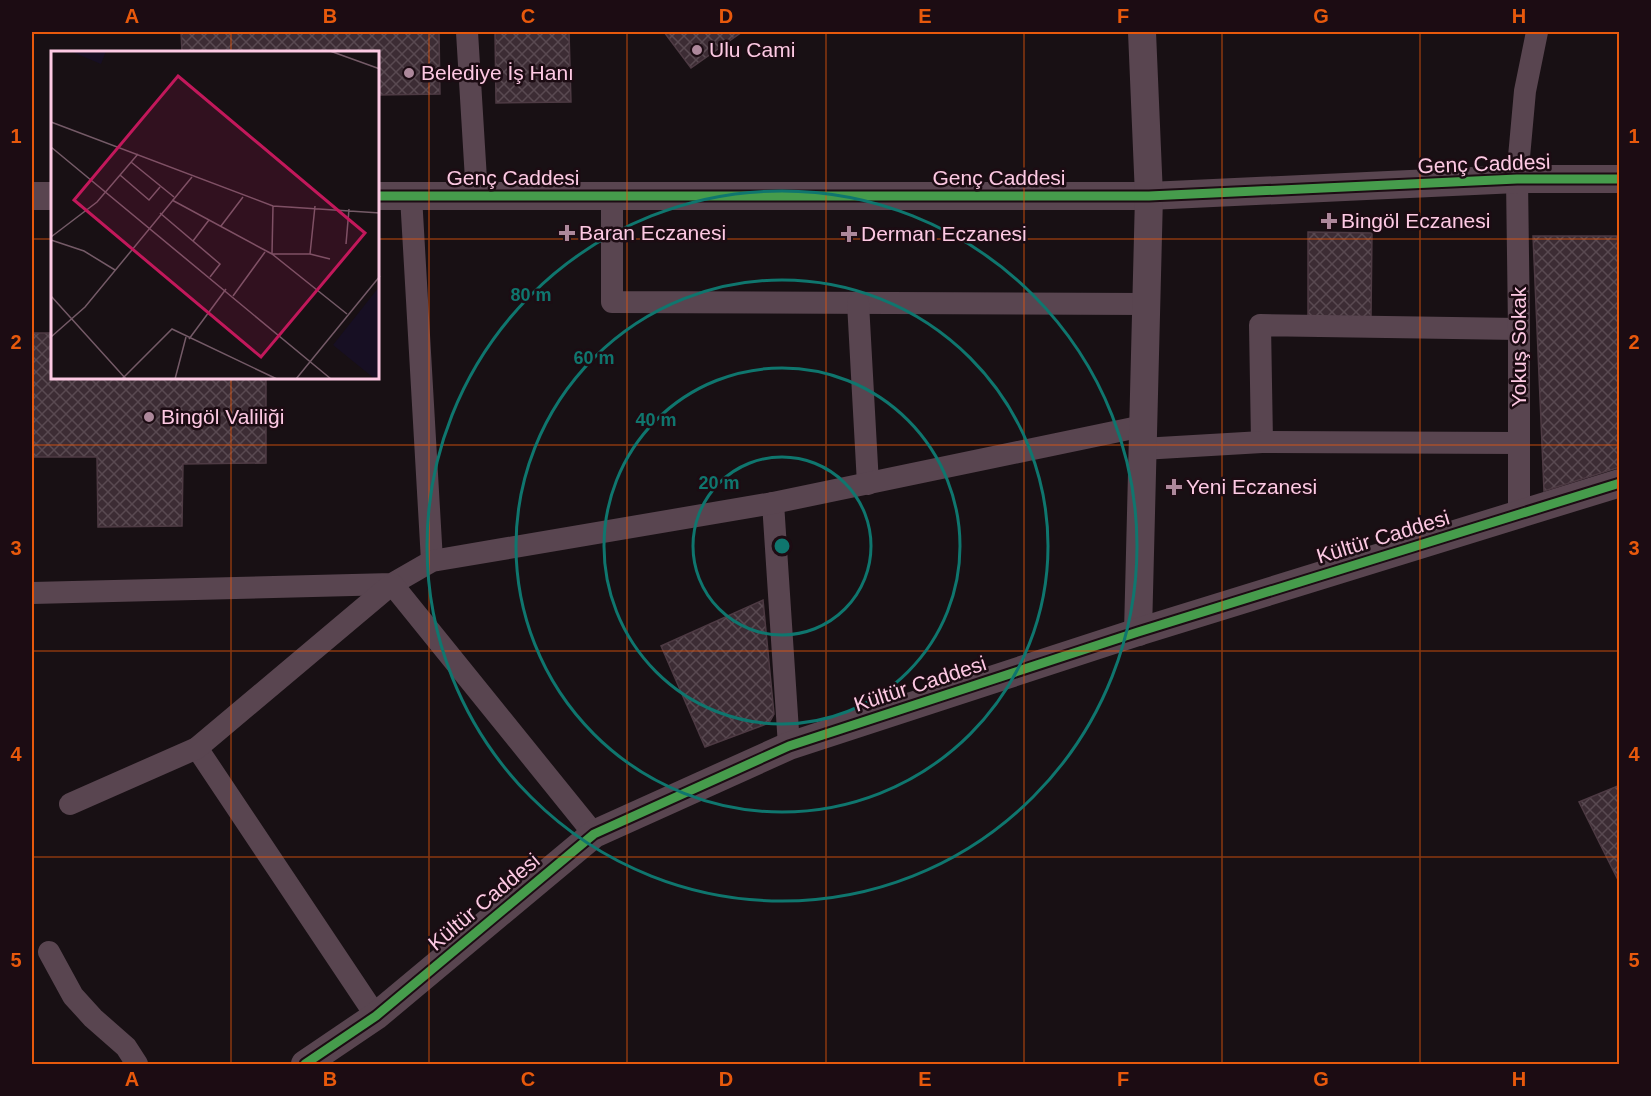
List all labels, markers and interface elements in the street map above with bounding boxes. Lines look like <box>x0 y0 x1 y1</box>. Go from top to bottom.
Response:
text: A <box>125 5 139 27</box>
text: B <box>323 5 337 27</box>
text: C <box>521 5 535 27</box>
text: D <box>719 5 733 27</box>
text: E <box>918 5 932 27</box>
text: F <box>1117 5 1129 27</box>
text: G <box>1313 5 1329 27</box>
text: H <box>1512 5 1526 27</box>
place label: Ulu Cami <box>709 38 795 61</box>
marker: Ulu Cami <box>690 43 704 57</box>
inset map <box>51 51 380 380</box>
place label: Belediye İş Hanı <box>421 61 574 84</box>
marker: Belediye İş Hanı <box>402 66 416 80</box>
text: 1 <box>10 125 22 147</box>
text: 1 <box>1628 125 1640 147</box>
street label: Genç Caddesi <box>1417 150 1551 177</box>
street label: Genç Caddesi <box>446 166 580 189</box>
street label: Genç Caddesi <box>932 166 1066 189</box>
place label: Bingöl Eczanesi <box>1341 209 1490 232</box>
marker: Bingöl Eczanesi <box>1322 214 1336 228</box>
place label: Baran Eczanesi <box>579 221 726 244</box>
place label: Derman Eczanesi <box>861 222 1027 245</box>
marker: Baran Eczanesi <box>560 226 574 240</box>
marker: Derman Eczanesi <box>842 227 856 241</box>
text: 80 m <box>510 285 552 305</box>
street label: Yokuş Sokak <box>1507 286 1530 407</box>
text: 2 <box>10 331 22 353</box>
text: 2 <box>1628 331 1640 353</box>
text: 60 m <box>573 348 615 368</box>
place label: Bingöl Valiliği <box>161 405 284 428</box>
marker: Bingöl Valiliği <box>142 410 156 424</box>
text: 40 m <box>635 410 677 430</box>
text: 20 m <box>698 473 740 493</box>
place label: Yeni Eczanesi <box>1186 475 1317 498</box>
marker: Yeni Eczanesi <box>1167 480 1181 494</box>
street label: Kültür Caddesi <box>1314 505 1452 568</box>
centre of rings <box>772 536 792 556</box>
text: 3 <box>10 537 22 559</box>
text: 3 <box>1628 537 1640 559</box>
street label: Kültür Caddesi <box>851 651 989 716</box>
text: 4 <box>10 743 22 765</box>
text: 4 <box>1628 743 1640 765</box>
street label: Kültür Caddesi <box>424 849 544 955</box>
text: 5 <box>10 949 22 971</box>
text: 5 <box>1628 949 1640 971</box>
text: A <box>125 1068 139 1090</box>
text: B <box>323 1068 337 1090</box>
text: C <box>521 1068 535 1090</box>
text: D <box>719 1068 733 1090</box>
text: E <box>918 1068 932 1090</box>
text: F <box>1117 1068 1129 1090</box>
text: G <box>1313 1068 1329 1090</box>
text: H <box>1512 1068 1526 1090</box>

